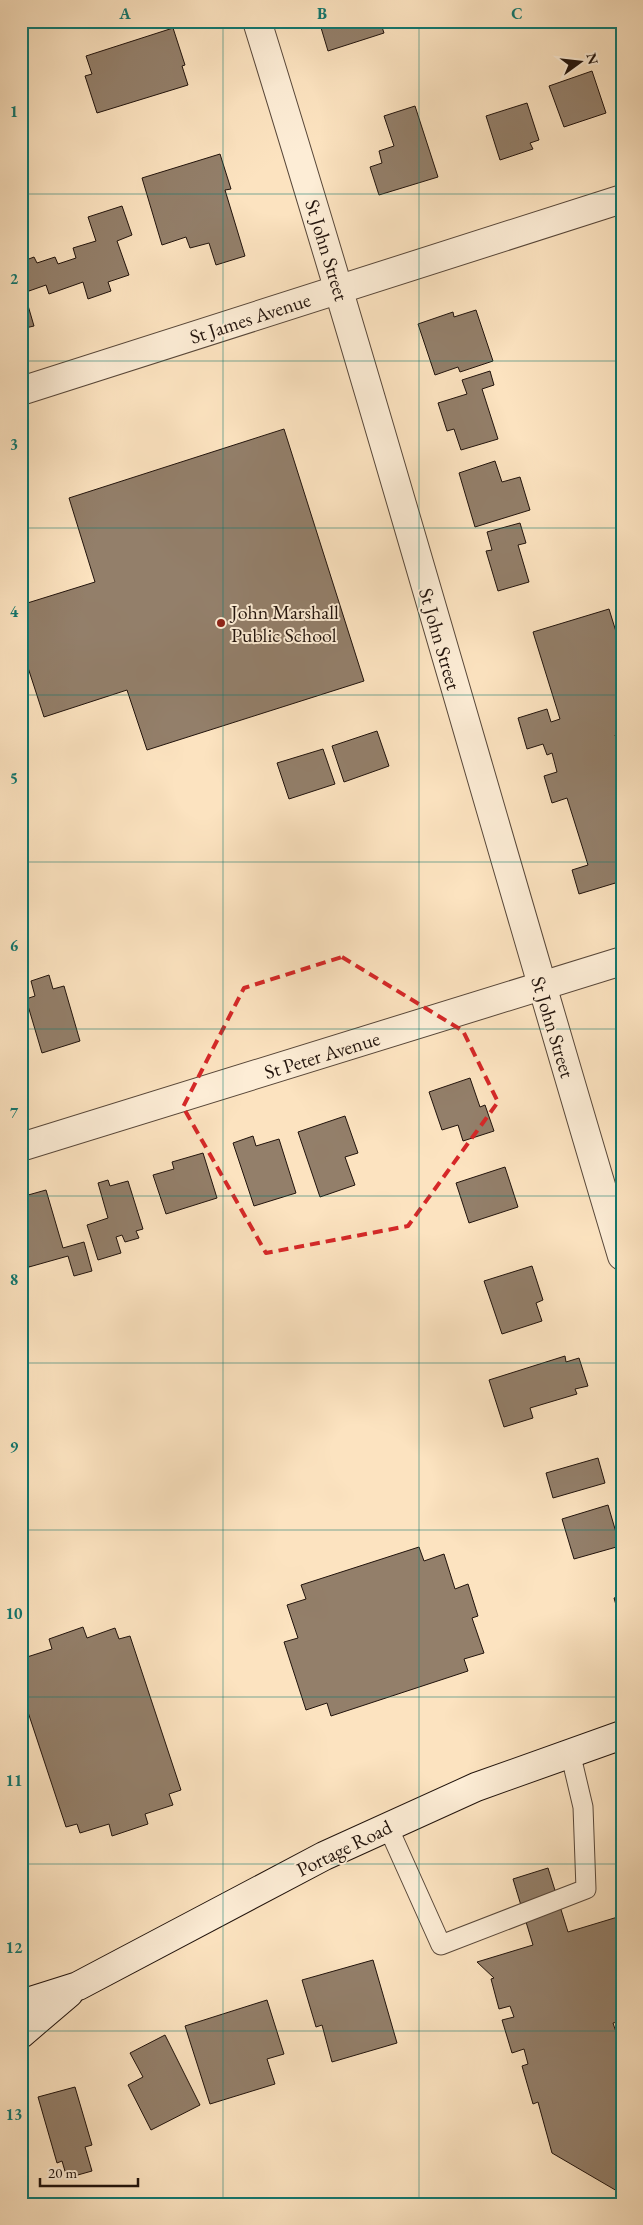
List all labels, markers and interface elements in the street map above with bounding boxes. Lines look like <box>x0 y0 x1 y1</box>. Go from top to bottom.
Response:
text: A <box>118 3 131 24</box>
text: B <box>317 3 327 24</box>
text: C <box>511 3 523 24</box>
north arrow <box>556 38 606 88</box>
text: N <box>582 51 603 67</box>
text: 1 <box>10 101 18 122</box>
street label: St John Street <box>299 196 355 305</box>
text: 2 <box>10 268 19 289</box>
street label: St James Avenue <box>186 286 314 350</box>
text: 3 <box>10 434 18 455</box>
street label: St John Street <box>413 585 467 694</box>
place label: John Marshall Public School <box>229 599 339 648</box>
text: 4 <box>10 601 19 622</box>
marker: John Marshall Public School <box>215 617 227 629</box>
text: 5 <box>10 768 18 789</box>
text: 6 <box>10 935 19 956</box>
street label: St John Street <box>525 973 581 1082</box>
street label: St Peter Avenue <box>261 1025 383 1085</box>
text: 7 <box>10 1102 19 1123</box>
text: 8 <box>10 1269 18 1290</box>
text: 9 <box>10 1436 19 1457</box>
text: 10 <box>6 1603 23 1624</box>
text: 11 <box>6 1770 22 1791</box>
street label: Portage Road <box>292 1813 397 1882</box>
text: 12 <box>6 1937 23 1958</box>
text: 13 <box>6 2104 22 2125</box>
scale bar <box>40 2155 138 2187</box>
text: 20 m <box>48 2163 77 2182</box>

